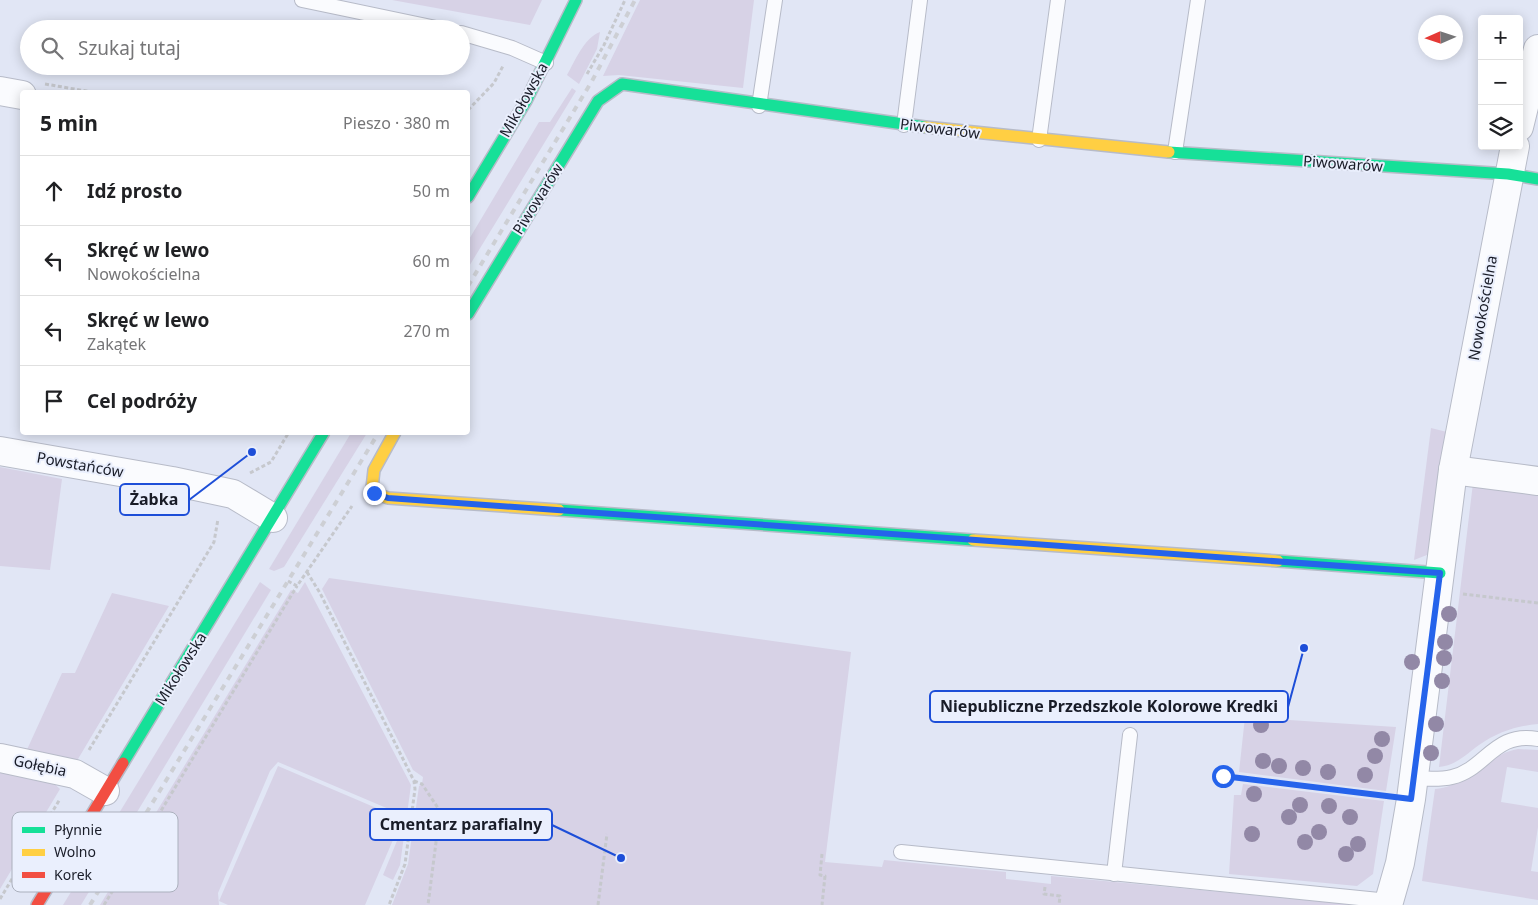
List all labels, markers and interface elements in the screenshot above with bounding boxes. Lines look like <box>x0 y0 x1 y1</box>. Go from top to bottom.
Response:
north arrow <box>1418 15 1463 60</box>
map controls <box>1478 15 1523 150</box>
button: + <box>1478 15 1523 60</box>
search box <box>20 20 470 75</box>
icon: search <box>38 34 66 62</box>
text: Szukaj tutaj <box>78 35 181 61</box>
street label: Mikołowska <box>494 59 552 140</box>
button: − <box>1478 60 1523 105</box>
button: layers <box>1478 105 1523 150</box>
text: 5 min <box>40 109 98 137</box>
text: Pieszo · 380 m <box>343 112 450 134</box>
street label: Piwowarów <box>899 113 981 143</box>
street label: Piwowarów <box>1302 150 1384 176</box>
street label: Piwowarów <box>507 159 567 238</box>
icon: ahead <box>40 177 68 205</box>
text: Idź prosto <box>87 178 182 204</box>
text: 50 m <box>413 180 450 202</box>
text: Skręć w lewo <box>87 237 209 263</box>
icon: left <box>40 247 68 275</box>
text: 60 m <box>413 250 450 272</box>
street label: Nowokościelna <box>1463 254 1501 362</box>
text: Nowokościelna <box>87 263 201 285</box>
text: Skręć w lewo <box>87 307 209 333</box>
icon: left <box>40 317 68 345</box>
text: 270 m <box>403 320 450 342</box>
text: Zakątek <box>87 333 146 355</box>
icon: arrive <box>40 387 68 415</box>
text: Cel podróży <box>87 388 197 414</box>
street label: Powstańców <box>35 447 125 482</box>
route end <box>363 482 386 505</box>
callout: Żabka <box>120 484 189 515</box>
text: Żabka <box>130 488 178 510</box>
street label: Mikołowska <box>150 628 211 709</box>
callout: Niepubliczne Przedszkole Kolorowe Kredki <box>930 691 1288 722</box>
text: Niepubliczne Przedszkole Kolorowe Kredki <box>940 695 1278 717</box>
street label: Gołębia <box>12 750 69 780</box>
route start <box>1212 765 1235 788</box>
callout: Cmentarz parafialny <box>370 809 552 840</box>
legend <box>12 812 178 892</box>
text: Cmentarz parafialny <box>380 813 543 835</box>
text: Płynnie <box>54 820 102 839</box>
text: Wolno <box>54 842 96 861</box>
text: Korek <box>54 865 93 884</box>

